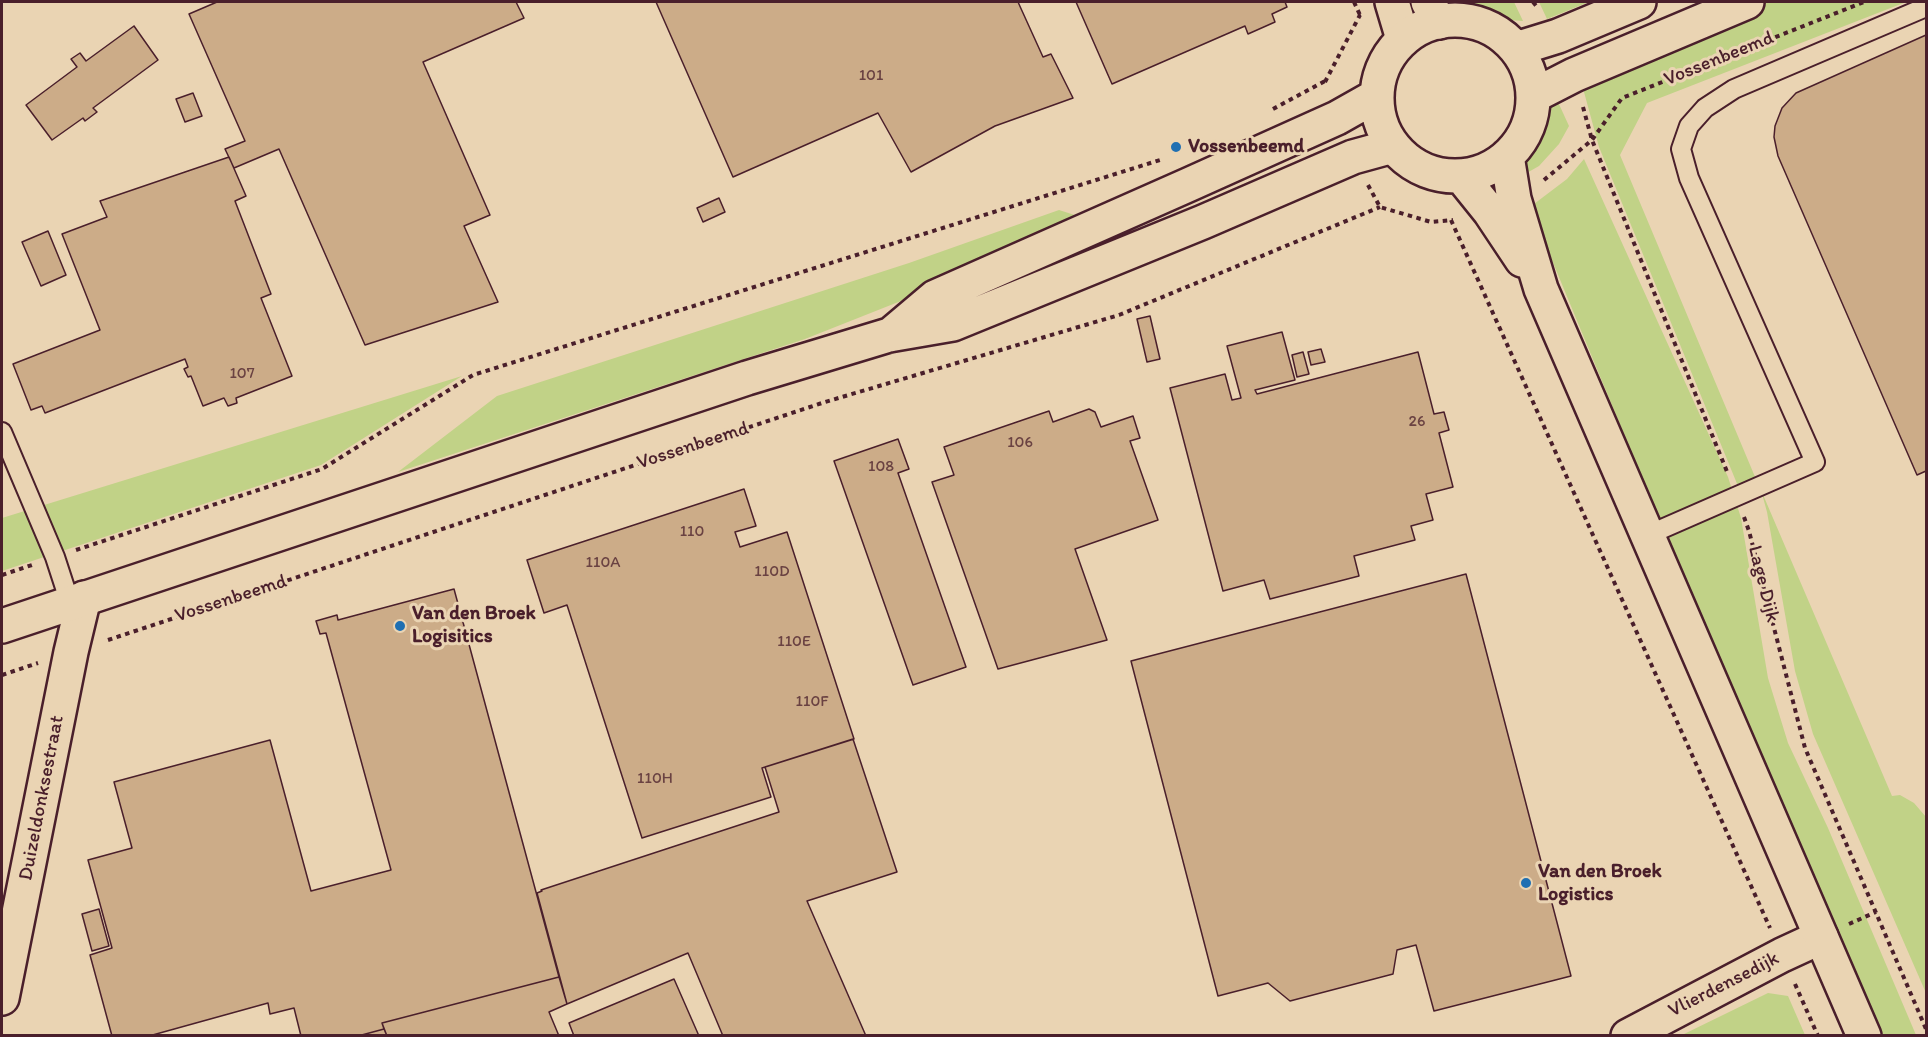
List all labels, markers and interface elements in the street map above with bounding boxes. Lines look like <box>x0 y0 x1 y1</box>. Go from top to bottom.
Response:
street label: Vossenbeemd <box>1661 26 1777 92</box>
house number: 101 <box>859 66 883 86</box>
place label: Vossenbeemd <box>1188 135 1304 159</box>
marker: Vossenbeemd <box>1169 140 1183 154</box>
house number: 107 <box>229 364 255 384</box>
house number: 26 <box>1409 412 1425 432</box>
street label: Vossenbeemd <box>634 417 752 475</box>
house number: 106 <box>1007 433 1033 453</box>
house number: 108 <box>868 457 894 477</box>
house number: 110 <box>680 522 704 542</box>
street label: Lage Dijk <box>1742 543 1784 625</box>
house number: 110A <box>586 553 620 573</box>
house number: 110D <box>754 562 790 582</box>
street label: Vossenbeemd <box>172 570 290 628</box>
place label: Van den Broek Logisitics <box>412 602 536 649</box>
marker: Van den Broek Logisitics <box>393 619 407 633</box>
house number: 110E <box>777 632 811 652</box>
house number: 110F <box>796 692 828 712</box>
street label: Duizeldonksestraat <box>14 713 70 883</box>
house number: 110H <box>637 769 673 789</box>
place label: Van den Broek Logistics <box>1538 860 1662 907</box>
marker: Van den Broek Logistics <box>1519 876 1533 890</box>
street label: Vlierdensedijk <box>1665 947 1783 1023</box>

